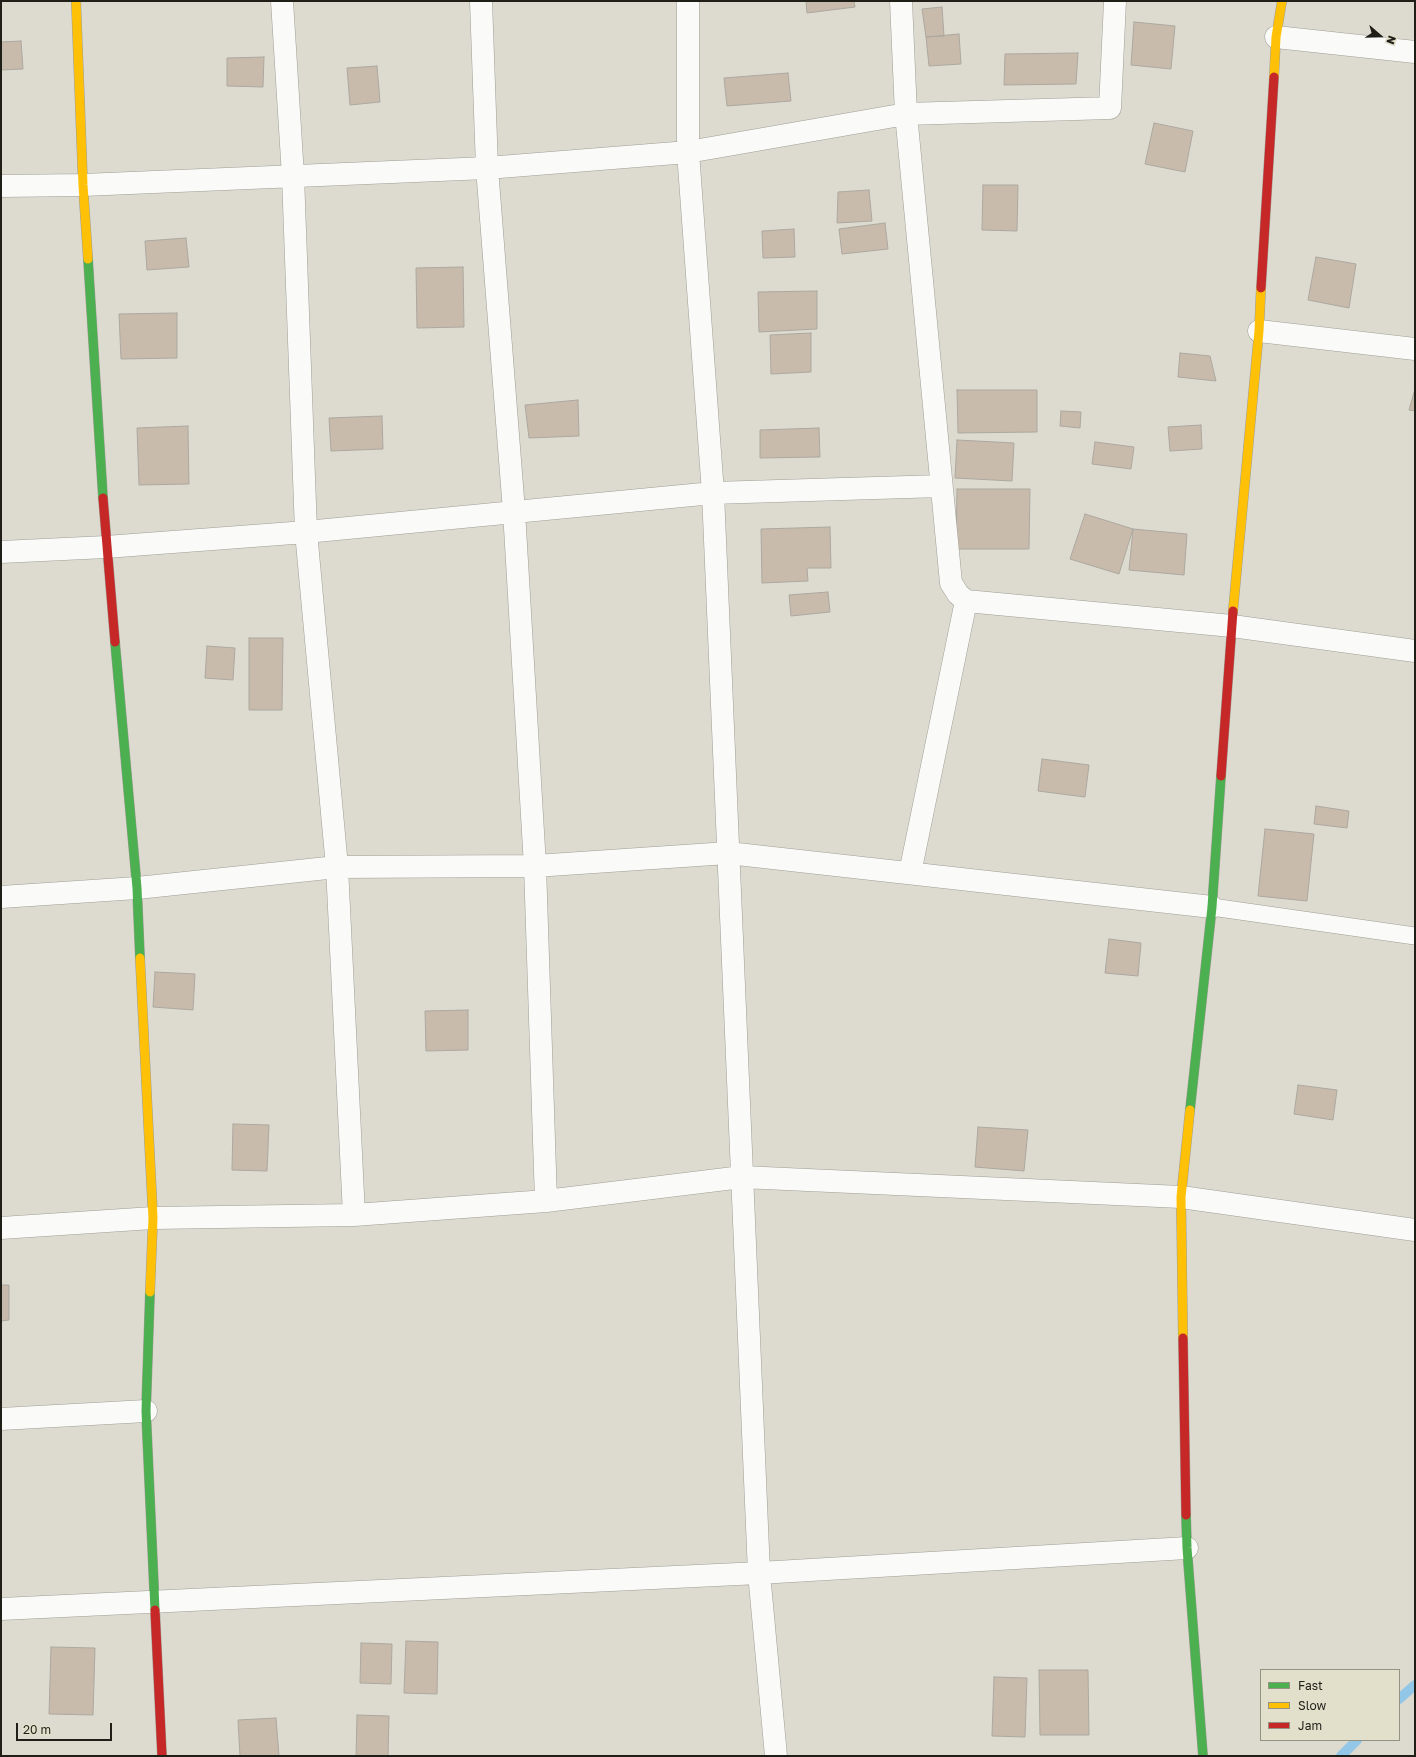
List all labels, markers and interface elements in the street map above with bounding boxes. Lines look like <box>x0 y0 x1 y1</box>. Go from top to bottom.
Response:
north arrow <box>1360 16 1400 56</box>
text: N <box>1384 34 1399 46</box>
legend <box>1260 1669 1400 1741</box>
text: Fast <box>1298 1678 1323 1693</box>
text: Slow <box>1298 1698 1326 1713</box>
scale bar <box>18 1715 114 1741</box>
text: Jam <box>1298 1718 1322 1733</box>
text: 20 m <box>23 1722 51 1737</box>

